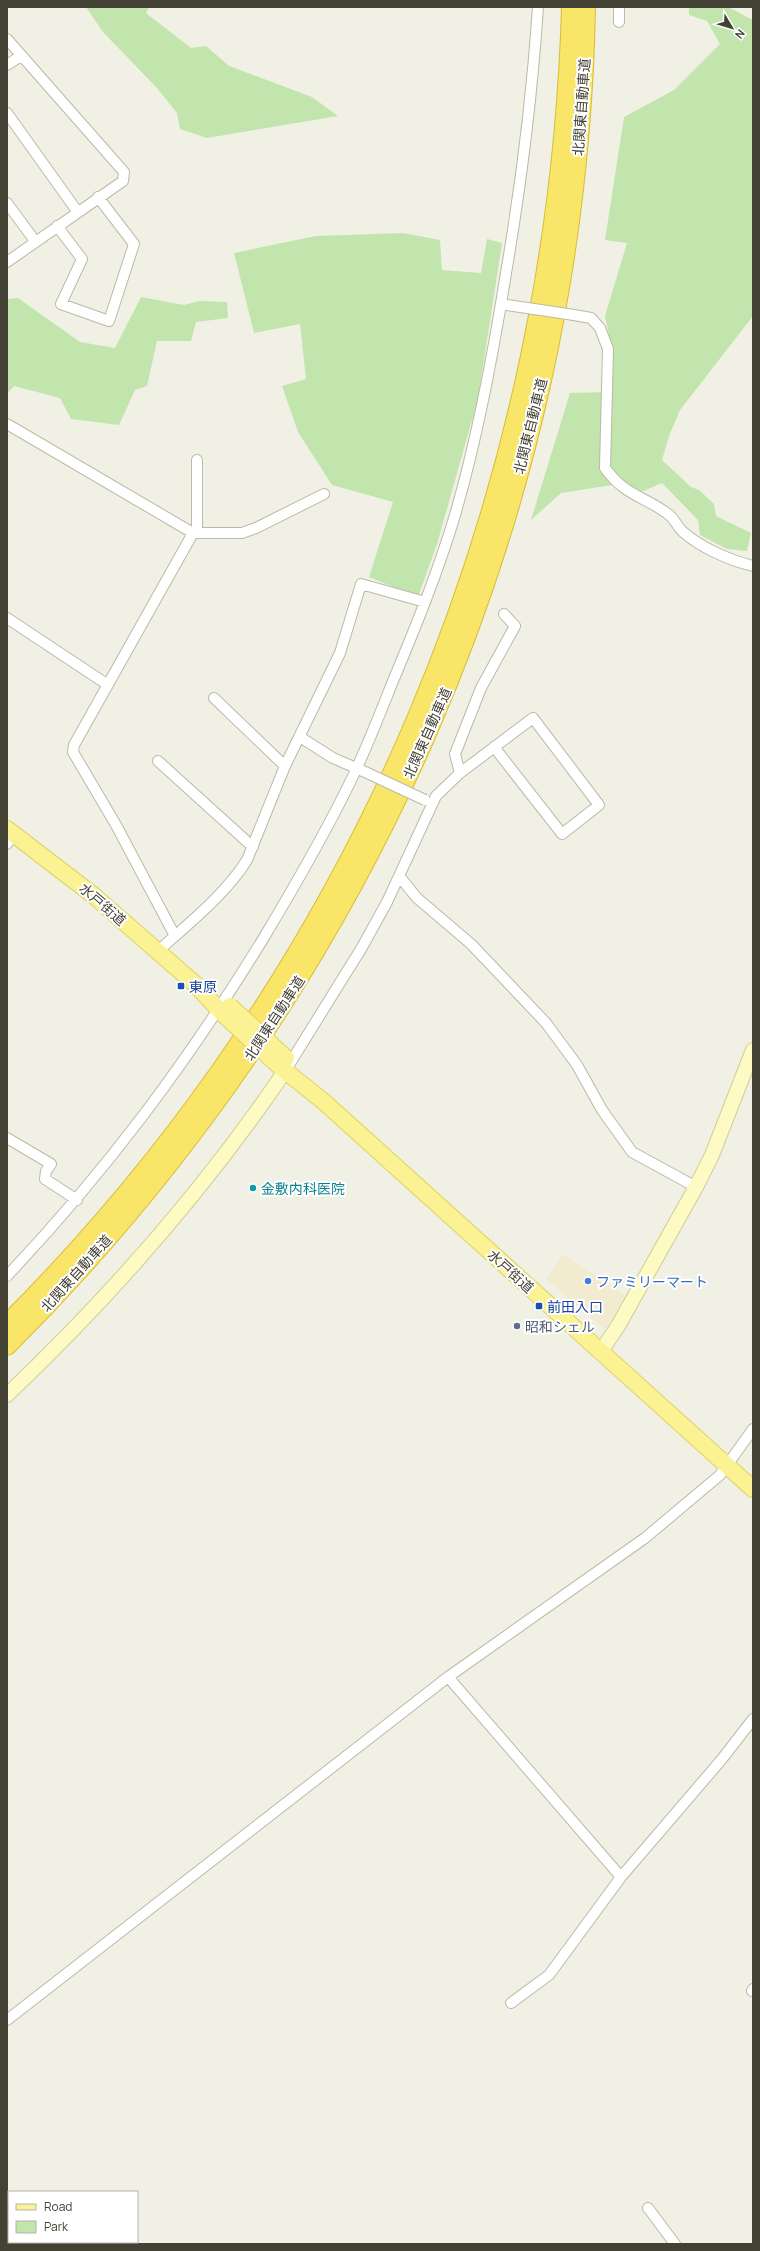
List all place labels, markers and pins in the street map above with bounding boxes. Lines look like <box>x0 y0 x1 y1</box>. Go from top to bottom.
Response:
place label: 東原 <box>189 977 217 996</box>
marker: 東原 <box>176 981 186 991</box>
place label: 金敷内科医院 <box>261 1179 345 1198</box>
marker: 金敷内科医院 <box>248 1183 258 1193</box>
place label: ファミリーマート <box>596 1272 708 1291</box>
marker: ファミリーマート <box>583 1276 593 1286</box>
place label: 前田入口 <box>547 1297 603 1316</box>
marker: 前田入口 <box>534 1301 544 1311</box>
place label: 昭和シェル <box>525 1317 595 1336</box>
marker: 昭和シェル <box>512 1321 522 1331</box>

